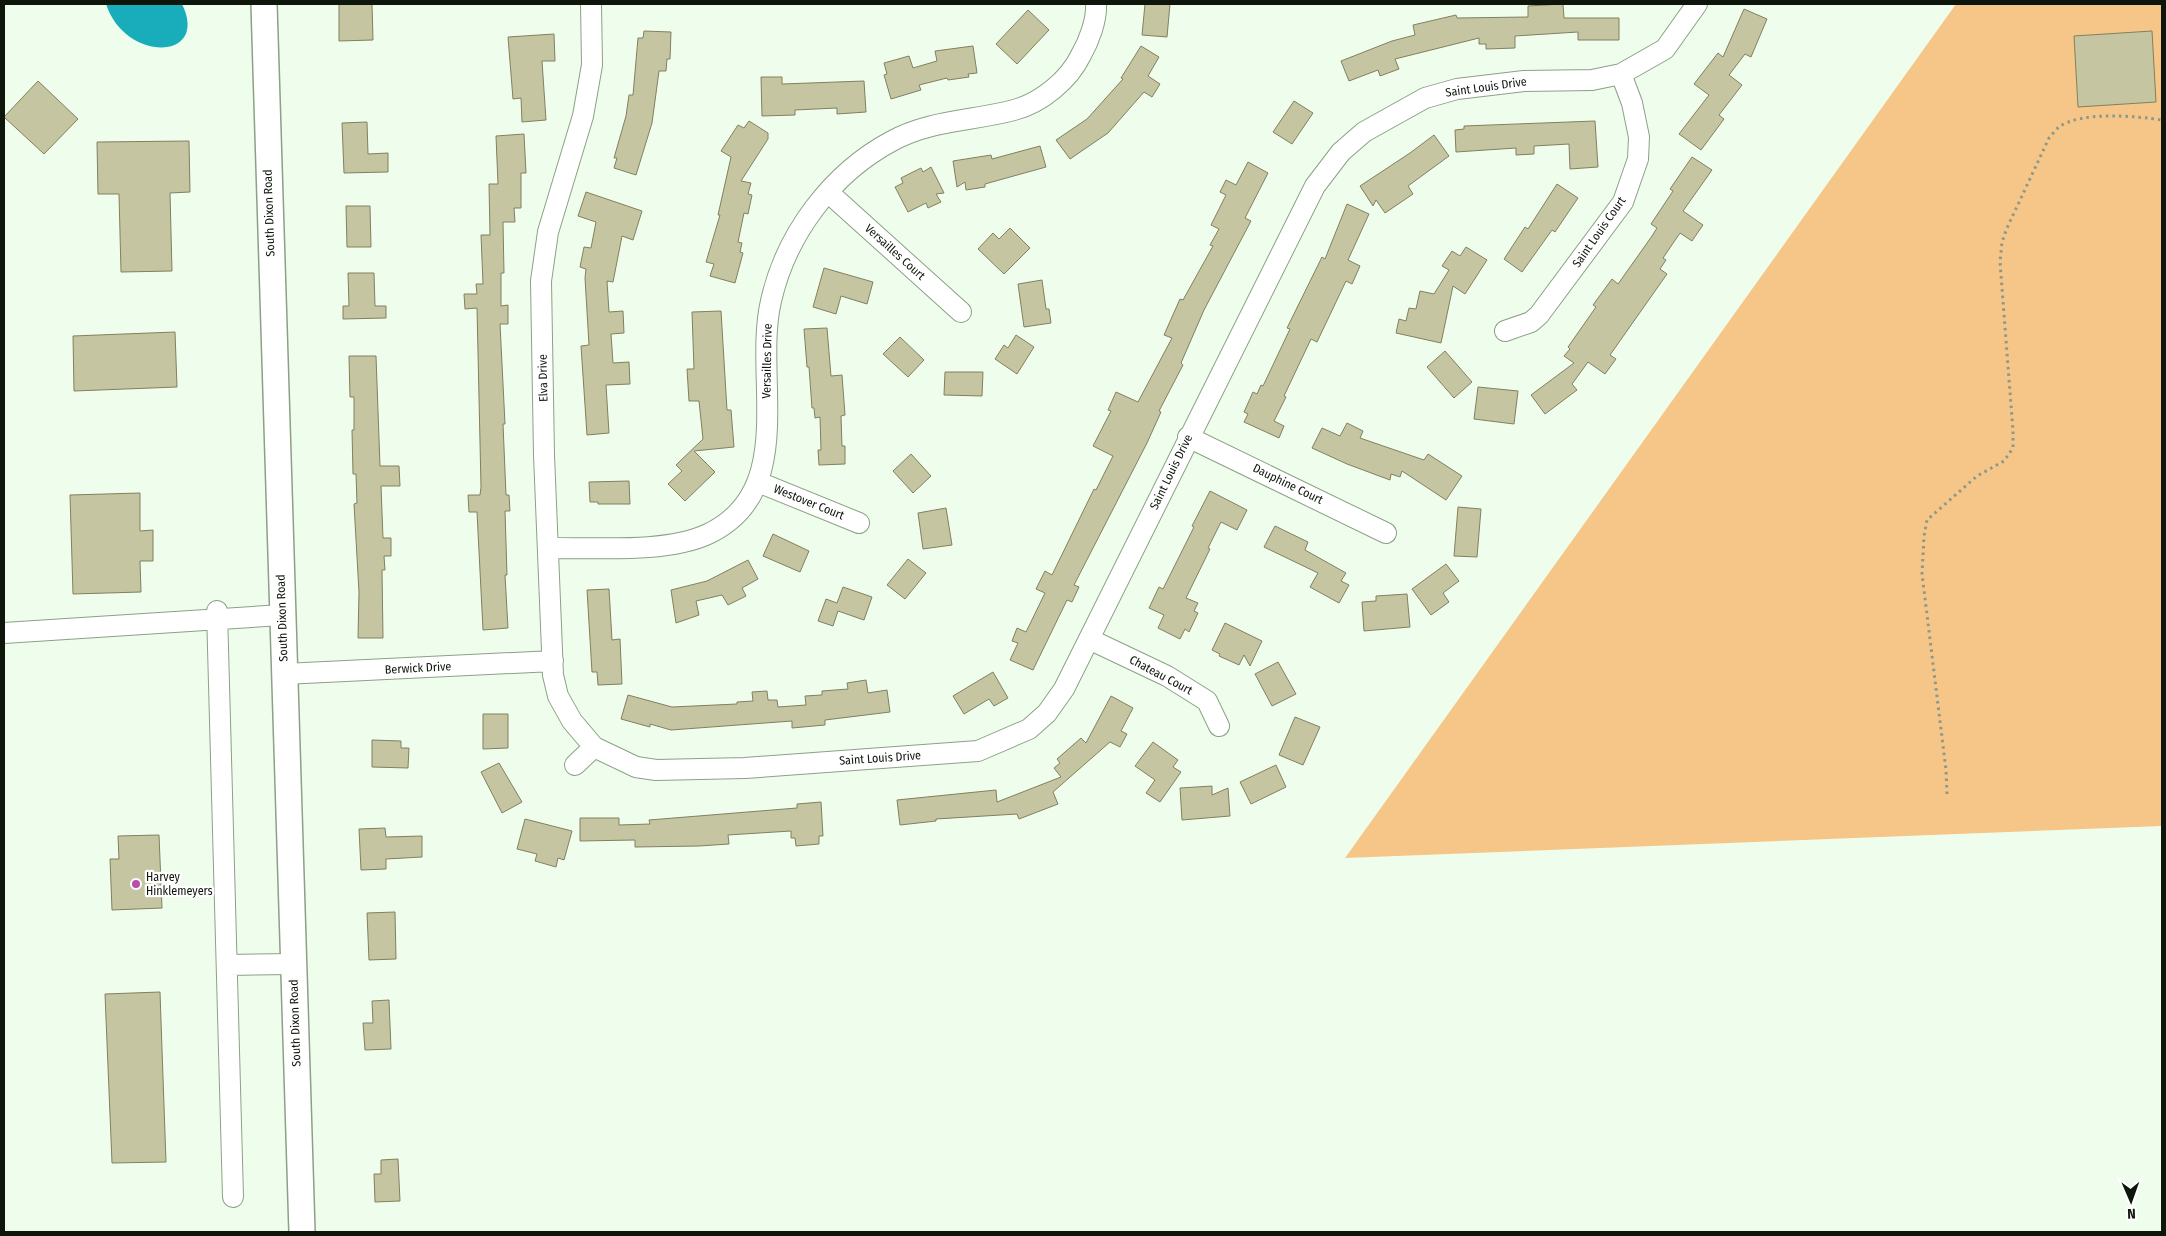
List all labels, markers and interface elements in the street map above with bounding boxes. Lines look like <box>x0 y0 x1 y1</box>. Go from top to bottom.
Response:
street label: Saint Louis Drive <box>1444 74 1528 100</box>
street label: South Dixon Road <box>260 169 278 257</box>
street label: Saint Louis Court <box>1569 194 1629 270</box>
street label: Versailles Court <box>862 221 928 283</box>
street label: Versailles Drive <box>759 323 775 399</box>
street label: Elva Drive <box>536 354 550 402</box>
street label: Saint Louis Drive <box>1147 432 1195 512</box>
street label: Dauphine Court <box>1251 461 1325 507</box>
street label: Westover Court <box>772 482 846 523</box>
street label: South Dixon Road <box>273 574 291 662</box>
street label: Chateau Court <box>1127 653 1195 697</box>
street label: Berwick Drive <box>384 659 452 677</box>
street label: Saint Louis Drive <box>839 748 921 768</box>
place label: Harvey Hinklemeyers <box>146 870 213 898</box>
marker: Harvey Hinklemeyers <box>130 878 142 890</box>
street label: South Dixon Road <box>286 979 304 1067</box>
north arrow <box>2106 1176 2156 1226</box>
text: N <box>2127 1205 2136 1222</box>

